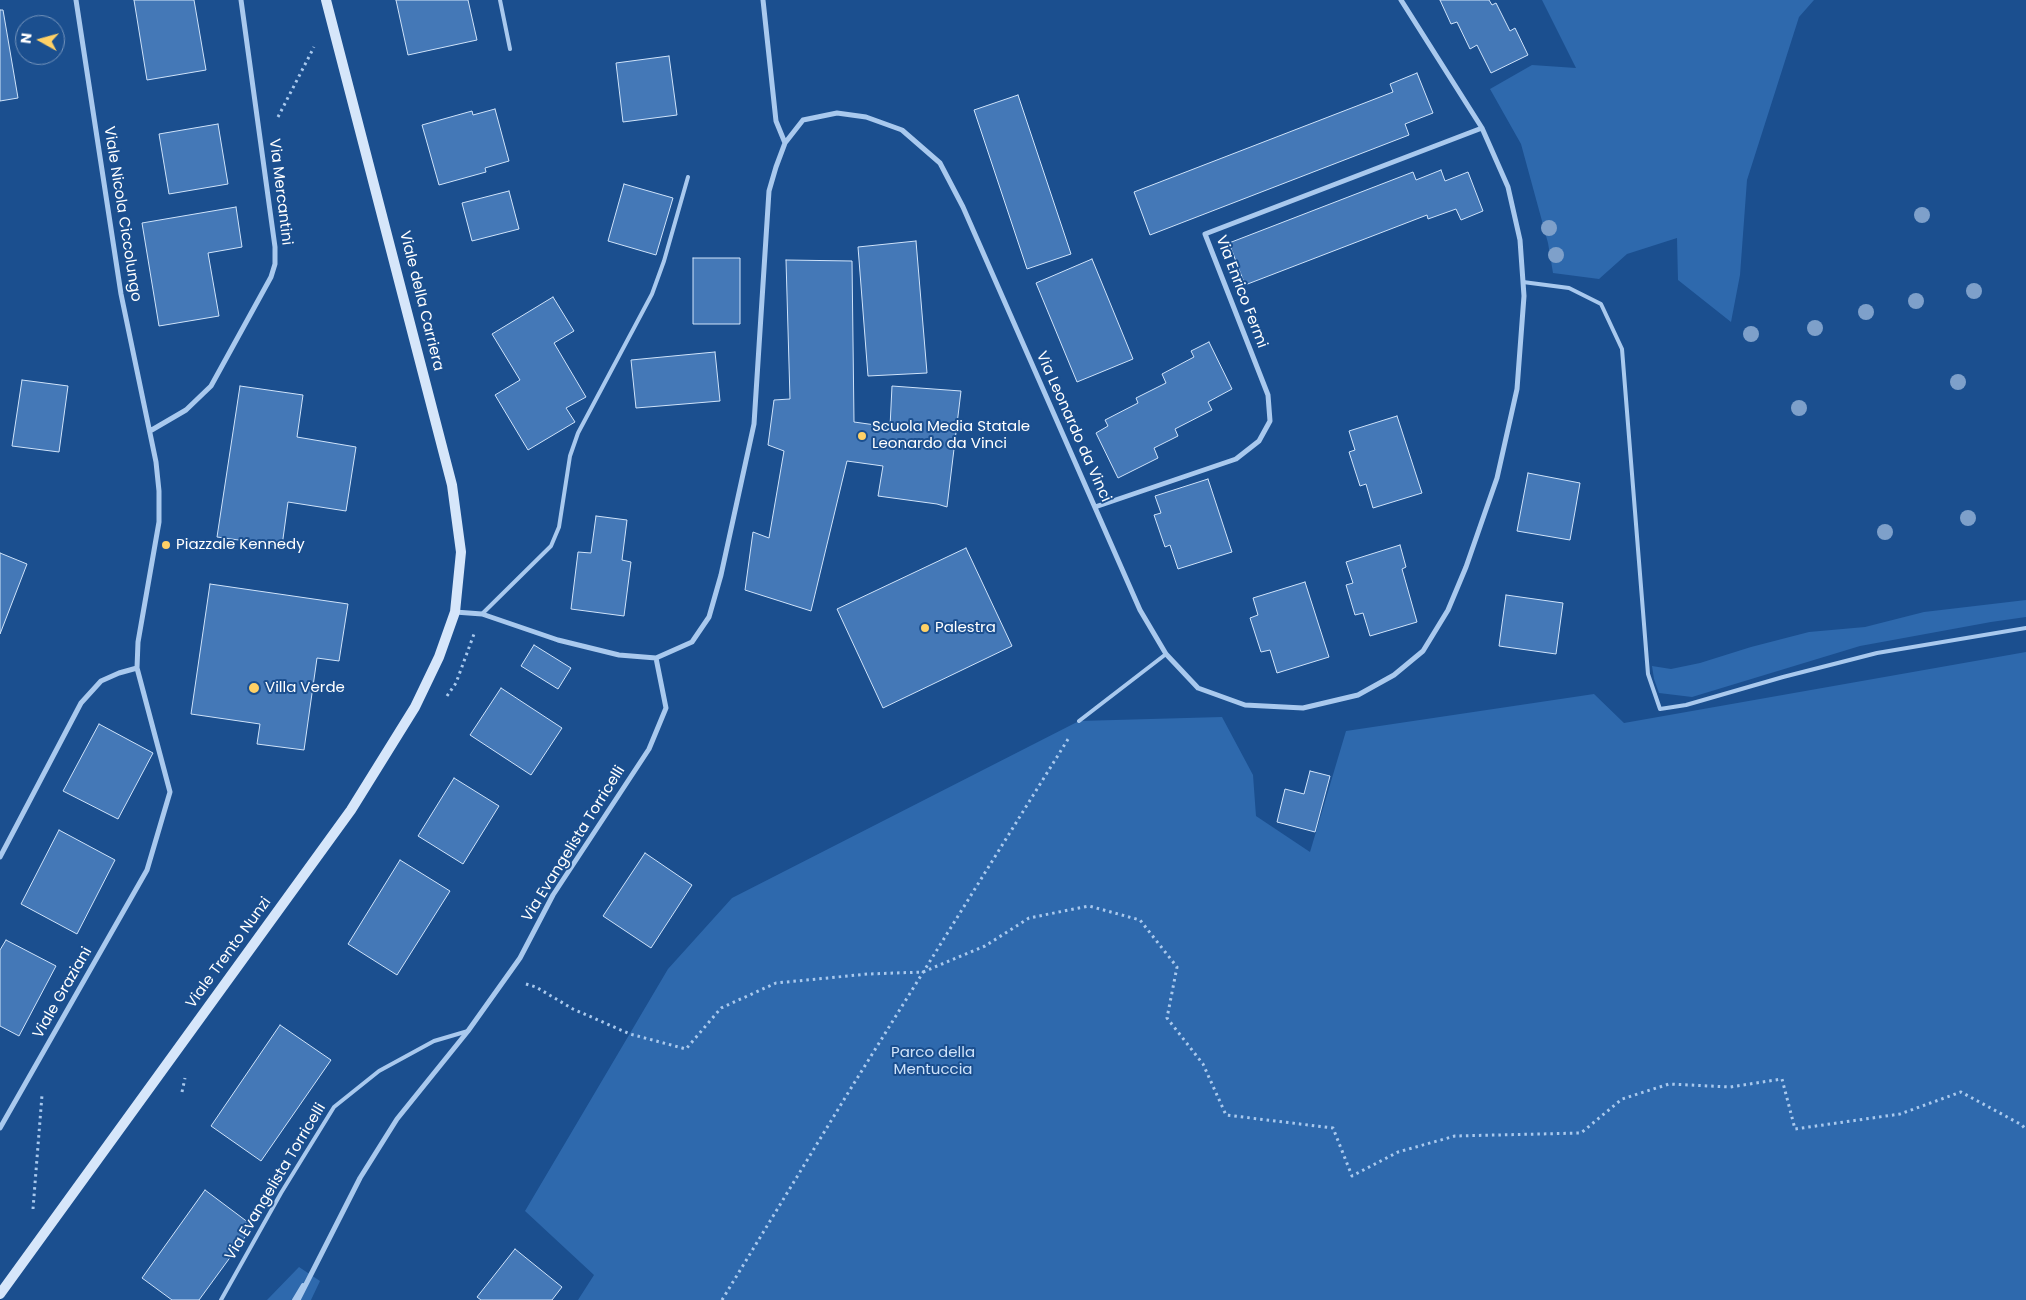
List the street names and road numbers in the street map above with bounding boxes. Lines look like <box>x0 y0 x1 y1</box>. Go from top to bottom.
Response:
street label: Viale Nicola Ciccolungo <box>99 125 145 303</box>
street label: Via Mercantini <box>265 138 295 246</box>
street label: Viale della Carriera <box>395 229 447 373</box>
street label: Via Enrico Fermi <box>1211 233 1271 351</box>
street label: Via Leonardo da Vinci <box>1032 349 1114 505</box>
street label: Via Evangelista Torricelli <box>519 763 629 925</box>
street label: Viale Trento Nunzi <box>183 894 275 1012</box>
street label: Viale Graziani <box>30 944 96 1042</box>
street label: Via Evangelista Torricelli <box>222 1100 330 1264</box>

